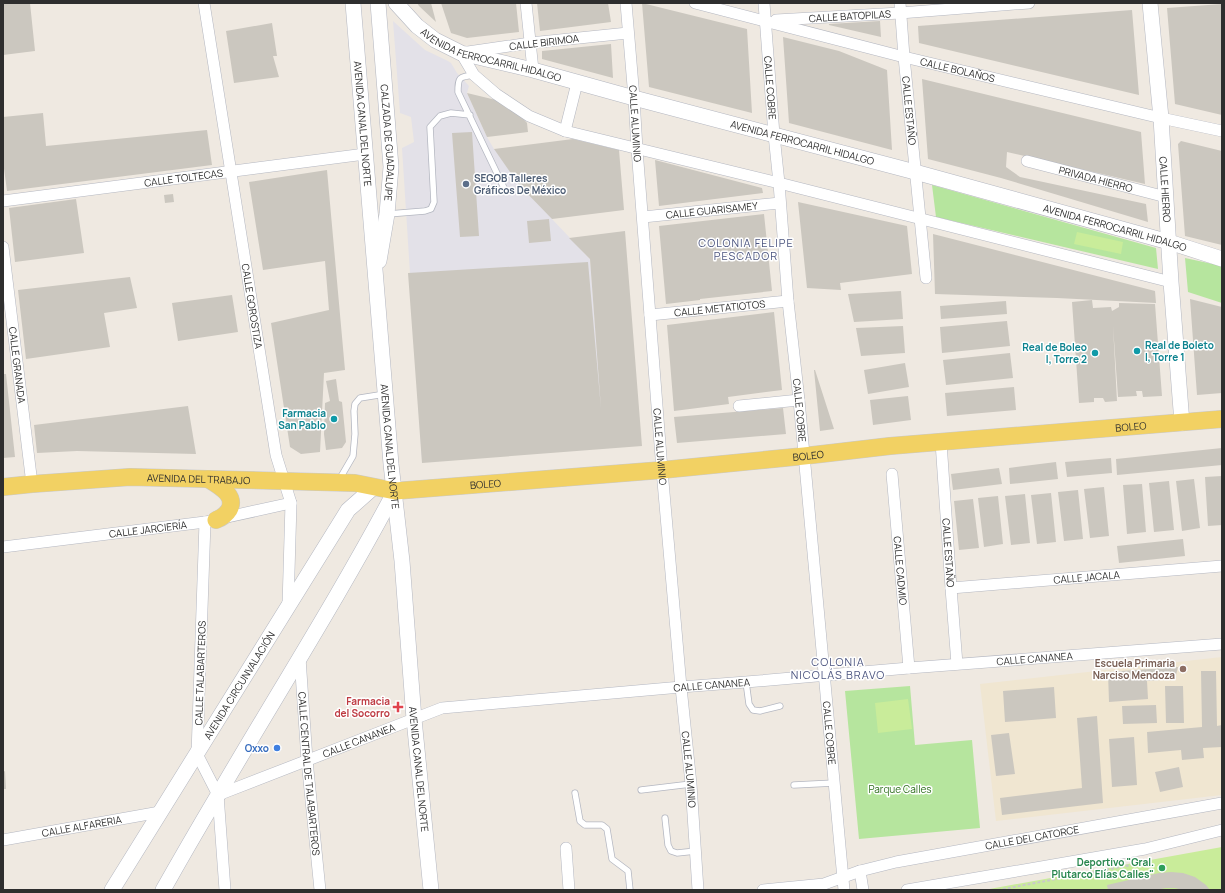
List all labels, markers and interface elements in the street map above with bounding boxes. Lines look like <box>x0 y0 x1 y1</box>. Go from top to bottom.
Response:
street label: CALLE BATOPILAS <box>808 7 891 25</box>
street label: AVENIDA FERROCARRIL HIDALGO <box>418 25 563 85</box>
street label: CALLE BIRIMOA <box>508 31 580 53</box>
street label: CALLE BOLAÑOS <box>919 54 996 85</box>
street label: CALLE COBRE <box>761 55 780 120</box>
street label: AVENIDA CANAL DEL NORTE <box>351 60 375 187</box>
street label: CALLE ESTAÑO <box>899 76 920 146</box>
street label: CALZADA DE GUADALUPE <box>377 84 398 202</box>
street label: CALLE ALUMINIO <box>626 85 645 163</box>
street label: AVENIDA FERROCARRIL HIDALGO <box>729 117 876 168</box>
street label: CALLE HIERRO <box>1156 156 1174 223</box>
street label: PRIVADA HIERRO <box>1057 162 1134 195</box>
street label: CALLE TOLTECAS <box>143 166 224 190</box>
place label: SEGOB Talleres Gráficos De México <box>474 171 566 197</box>
marker: SEGOB Talleres Gráficos De México <box>461 179 471 189</box>
street label: CALLE GUARISAMEY <box>665 198 759 222</box>
street label: AVENIDA FERROCARRIL HIDALGO <box>1042 201 1189 254</box>
district label: COLONIA FELIPE PESCADOR <box>698 235 794 263</box>
street label: CALLE GOROSTIZA <box>239 263 266 350</box>
street label: CALLE METATIOTOS <box>673 296 766 320</box>
street label: CALLE GRANADA <box>6 326 29 405</box>
place label: Real de Boleto I, Torre 1 <box>1145 338 1214 364</box>
place label: Real de Boleo I, Torre 2 <box>1022 340 1087 366</box>
marker: Real de Boleto I, Torre 1 <box>1132 346 1142 356</box>
marker: Real de Boleo I, Torre 2 <box>1090 348 1100 358</box>
street label: CALLE COBRE <box>790 378 810 443</box>
street label: AVENIDA CANAL DEL NORTE <box>377 383 403 510</box>
place label: Farmacia San Pablo <box>278 406 326 432</box>
street label: CALLE ALUMINIO <box>650 408 670 486</box>
marker: Farmacia San Pablo <box>329 414 339 424</box>
street label: BOLEO <box>1115 418 1147 435</box>
street label: BOLEO <box>792 447 824 464</box>
street label: AVENIDA DEL TRABAJO <box>147 470 250 487</box>
street label: BOLEO <box>469 476 502 492</box>
street label: CALLE JARCIERÍA <box>108 517 188 541</box>
street label: CALLE ESTAÑO <box>939 518 958 588</box>
street label: CALLE CADMIO <box>890 536 910 606</box>
street label: CALLE JACALA <box>1053 567 1121 587</box>
street label: CALLE TALABARTEROS <box>191 620 209 726</box>
street label: AVENIDA CIRCUNVALACIÓN <box>200 628 278 742</box>
street label: CALLE CANANEA <box>996 648 1074 668</box>
district label: COLONIA NICOLÁS BRAVO <box>791 654 885 682</box>
place label: Escuela Primaria Narciso Mendoza <box>1093 656 1175 682</box>
marker: Escuela Primaria Narciso Mendoza <box>1178 664 1188 674</box>
street label: CALLE CANANEA <box>673 675 751 695</box>
street label: CALLE CENTRAL DE TALABARTEROS <box>295 691 324 856</box>
place label: Farmacia del Socorro <box>334 694 390 720</box>
street label: CALLE COBRE <box>820 701 839 766</box>
marker: Farmacia del Socorro <box>393 702 403 712</box>
street label: AVENIDA CANAL DEL NORTE <box>406 706 432 833</box>
street label: CALLE CANANEA <box>320 720 398 761</box>
street label: CALLE ALUMINIO <box>679 730 700 808</box>
place label: Oxxo <box>245 741 269 755</box>
marker: Oxxo <box>272 743 282 753</box>
park label: Parque Calles <box>868 782 932 796</box>
street label: CALLE ALFARERIA <box>41 812 124 840</box>
street label: CALLE DEL CATORCE <box>984 822 1081 853</box>
place label: Deportivo "Gral. Plutarco Elías Calles" <box>1051 855 1154 881</box>
marker: Deportivo "Gral. Plutarco Elías Calles" <box>1157 863 1167 873</box>

